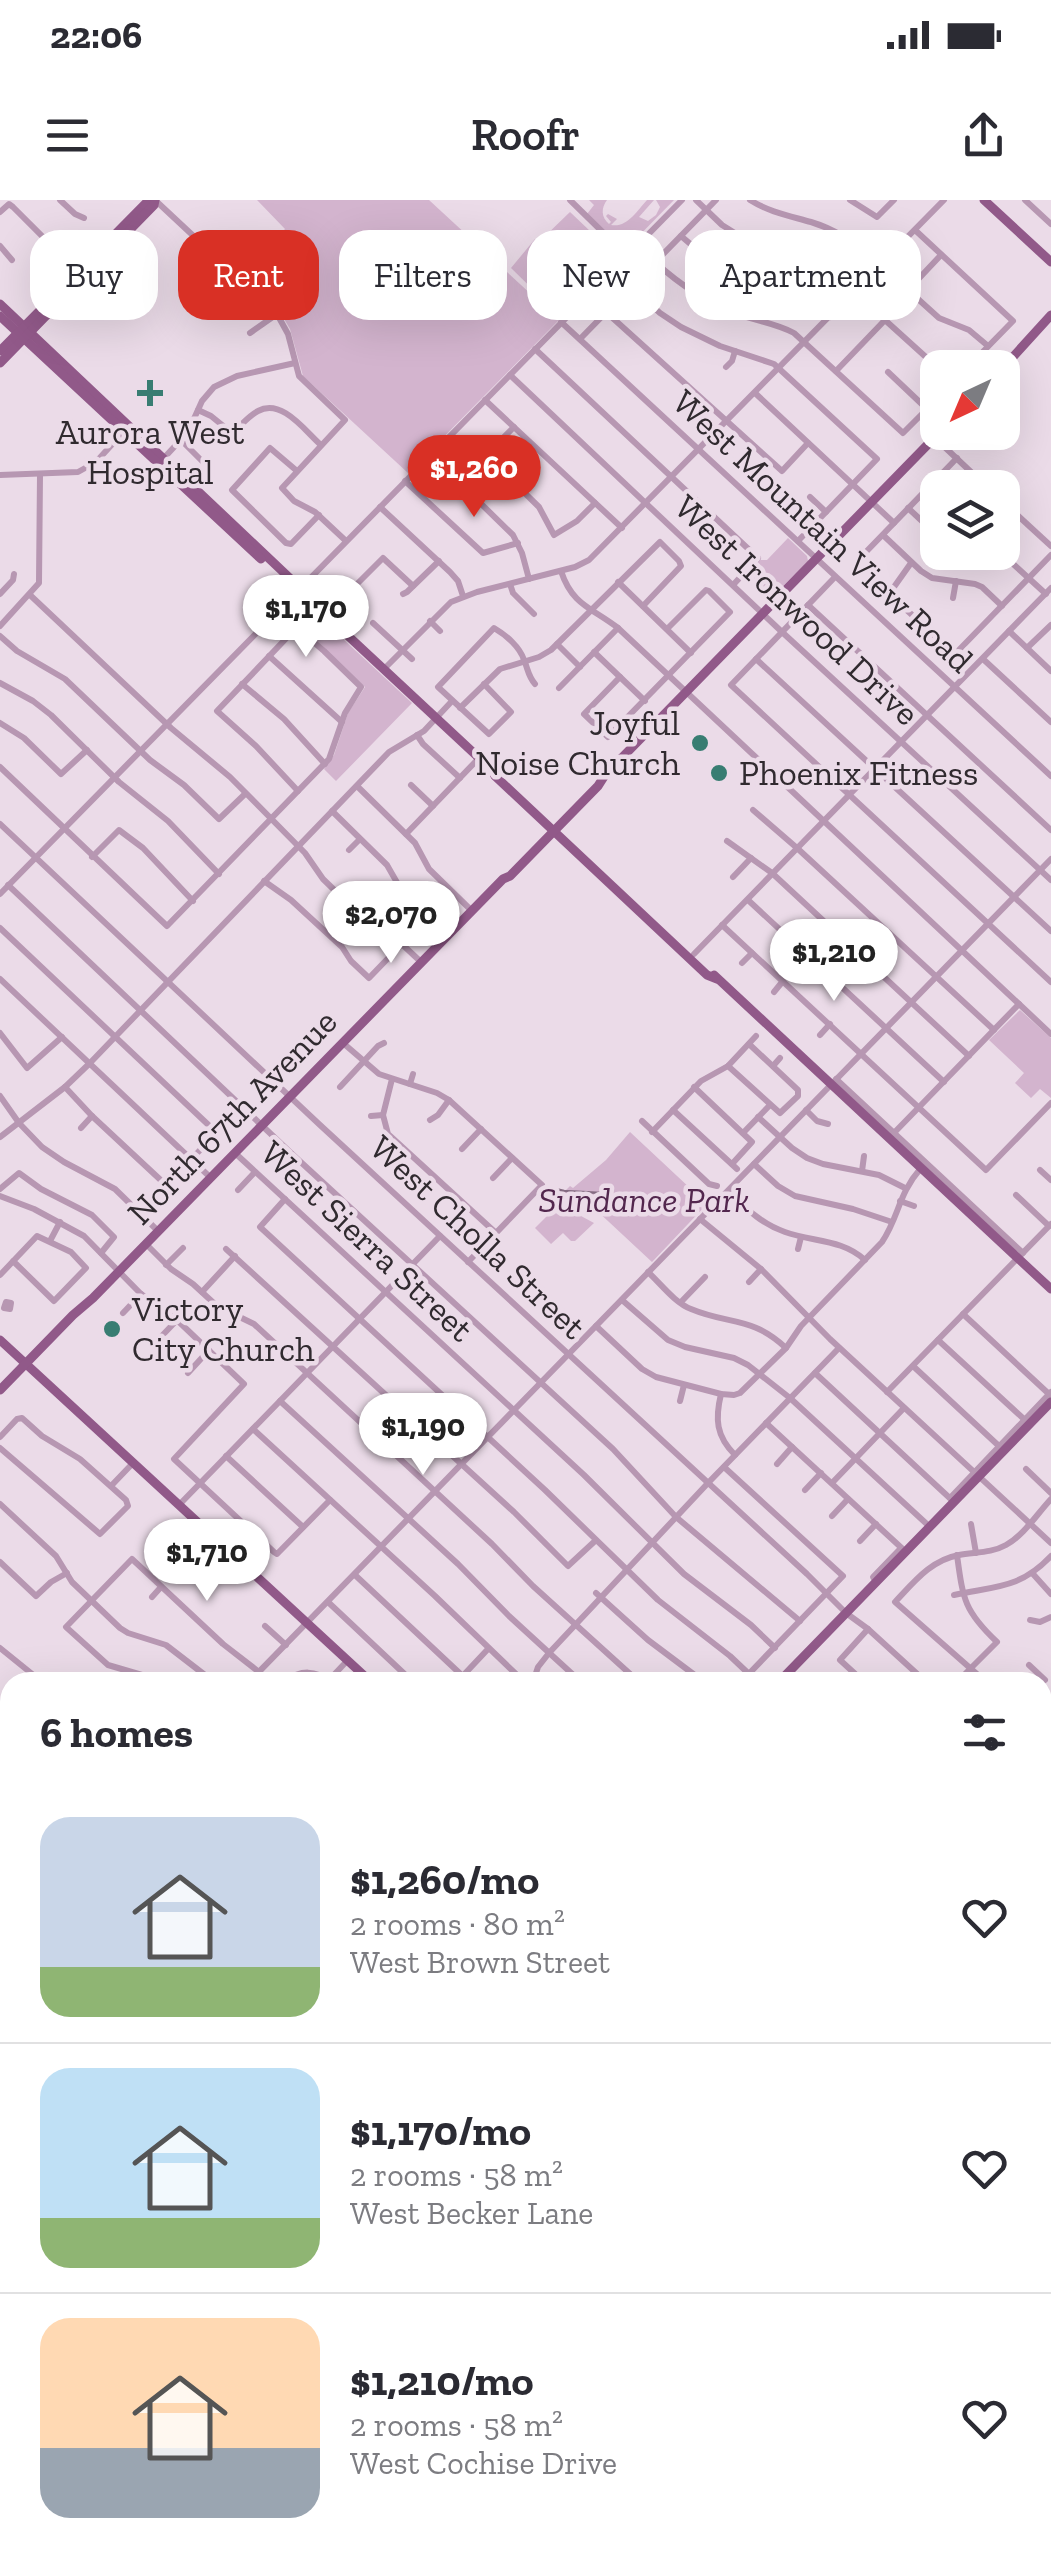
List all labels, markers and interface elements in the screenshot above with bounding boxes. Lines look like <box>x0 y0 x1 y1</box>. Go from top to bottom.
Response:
text: 22:06 <box>50 12 143 58</box>
icon: menu <box>40 108 95 163</box>
text: Roofr <box>471 108 580 162</box>
icon: share <box>956 108 1011 163</box>
chip: Buy <box>30 230 158 320</box>
chip: Rent <box>178 230 319 320</box>
chip: Filters <box>339 230 507 320</box>
chip: New <box>527 230 665 320</box>
chip: Apartment <box>685 230 921 320</box>
north arrow <box>920 350 1020 450</box>
map controls <box>920 350 1020 570</box>
marker: Aurora West Hospital <box>137 380 163 406</box>
street label: West Mountain View Road <box>664 381 982 681</box>
place label: Aurora West Hospital <box>56 411 244 493</box>
pin: $1,260 <box>393 435 555 520</box>
text: $1,260 <box>430 448 518 486</box>
button: layers <box>920 470 1020 570</box>
street label: West Ironwood Drive <box>666 486 928 734</box>
pin: $1,170 <box>225 575 387 660</box>
text: $1,170 <box>265 588 347 626</box>
place label: Joyful Noise Church <box>475 702 680 784</box>
marker: Joyful Noise Church <box>689 732 711 754</box>
place label: Phoenix Fitness <box>739 752 978 794</box>
marker: Phoenix Fitness <box>708 762 730 784</box>
pin: $2,070 <box>310 881 472 966</box>
text: $2,070 <box>345 894 437 932</box>
pin: $1,210 <box>753 919 915 1004</box>
text: $1,210 <box>792 932 876 970</box>
street label: North 67th Avenue <box>119 1001 345 1233</box>
street label: West Cholla Street <box>361 1126 595 1348</box>
street label: West Sierra Street <box>252 1132 482 1350</box>
park label: Sundance Park <box>538 1179 750 1221</box>
place label: Victory City Church <box>131 1288 315 1370</box>
marker: Victory City Church <box>101 1318 123 1340</box>
pin: $1,190 <box>342 1393 504 1478</box>
text: $1,190 <box>381 1406 465 1444</box>
pin: $1,710 <box>126 1519 288 1604</box>
text: $1,710 <box>166 1532 248 1570</box>
icon: filters <box>957 1705 1012 1760</box>
text: 6 homes <box>40 1707 193 1758</box>
text: $1,260/mo <box>350 1854 539 1905</box>
icon: home <box>120 1857 240 1977</box>
icon: heart <box>957 1890 1012 1945</box>
text: 2 rooms · 80 m² <box>350 1905 565 1943</box>
text: West Brown Street <box>350 1943 610 1981</box>
text: $1,170/mo <box>350 2105 531 2156</box>
icon: home <box>120 2108 240 2228</box>
icon: heart <box>957 2141 1012 2196</box>
text: 2 rooms · 58 m² <box>350 2156 563 2194</box>
text: West Becker Lane <box>350 2194 593 2232</box>
text: $1,210/mo <box>350 2355 534 2406</box>
icon: home <box>120 2358 240 2478</box>
icon: heart <box>957 2391 1012 2446</box>
text: 2 rooms · 58 m² <box>350 2406 563 2444</box>
text: West Cochise Drive <box>350 2444 617 2482</box>

